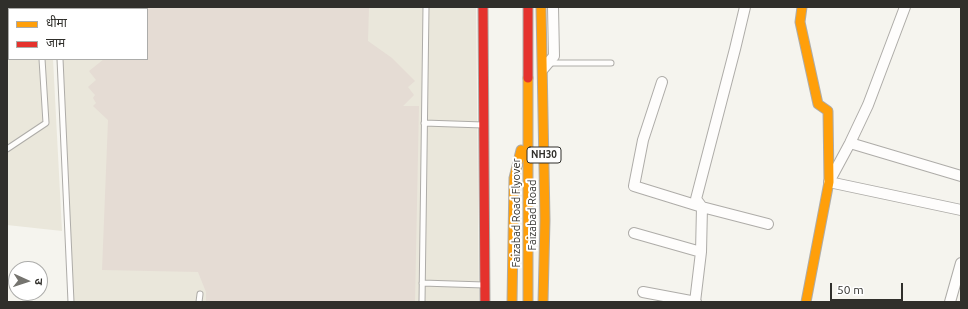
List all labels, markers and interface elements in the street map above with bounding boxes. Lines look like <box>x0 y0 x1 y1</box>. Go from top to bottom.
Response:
legend <box>8 8 148 60</box>
text: धीमा <box>46 16 67 29</box>
text: जाम <box>46 36 65 49</box>
road number: NH30 <box>527 147 561 163</box>
street label: Faizabad Road Flyover <box>509 158 523 268</box>
street label: Faizabad Road <box>525 180 539 250</box>
north arrow <box>8 261 48 301</box>
scale bar <box>832 275 905 301</box>
text: उ <box>33 278 45 285</box>
text: 50 m <box>837 283 864 296</box>

